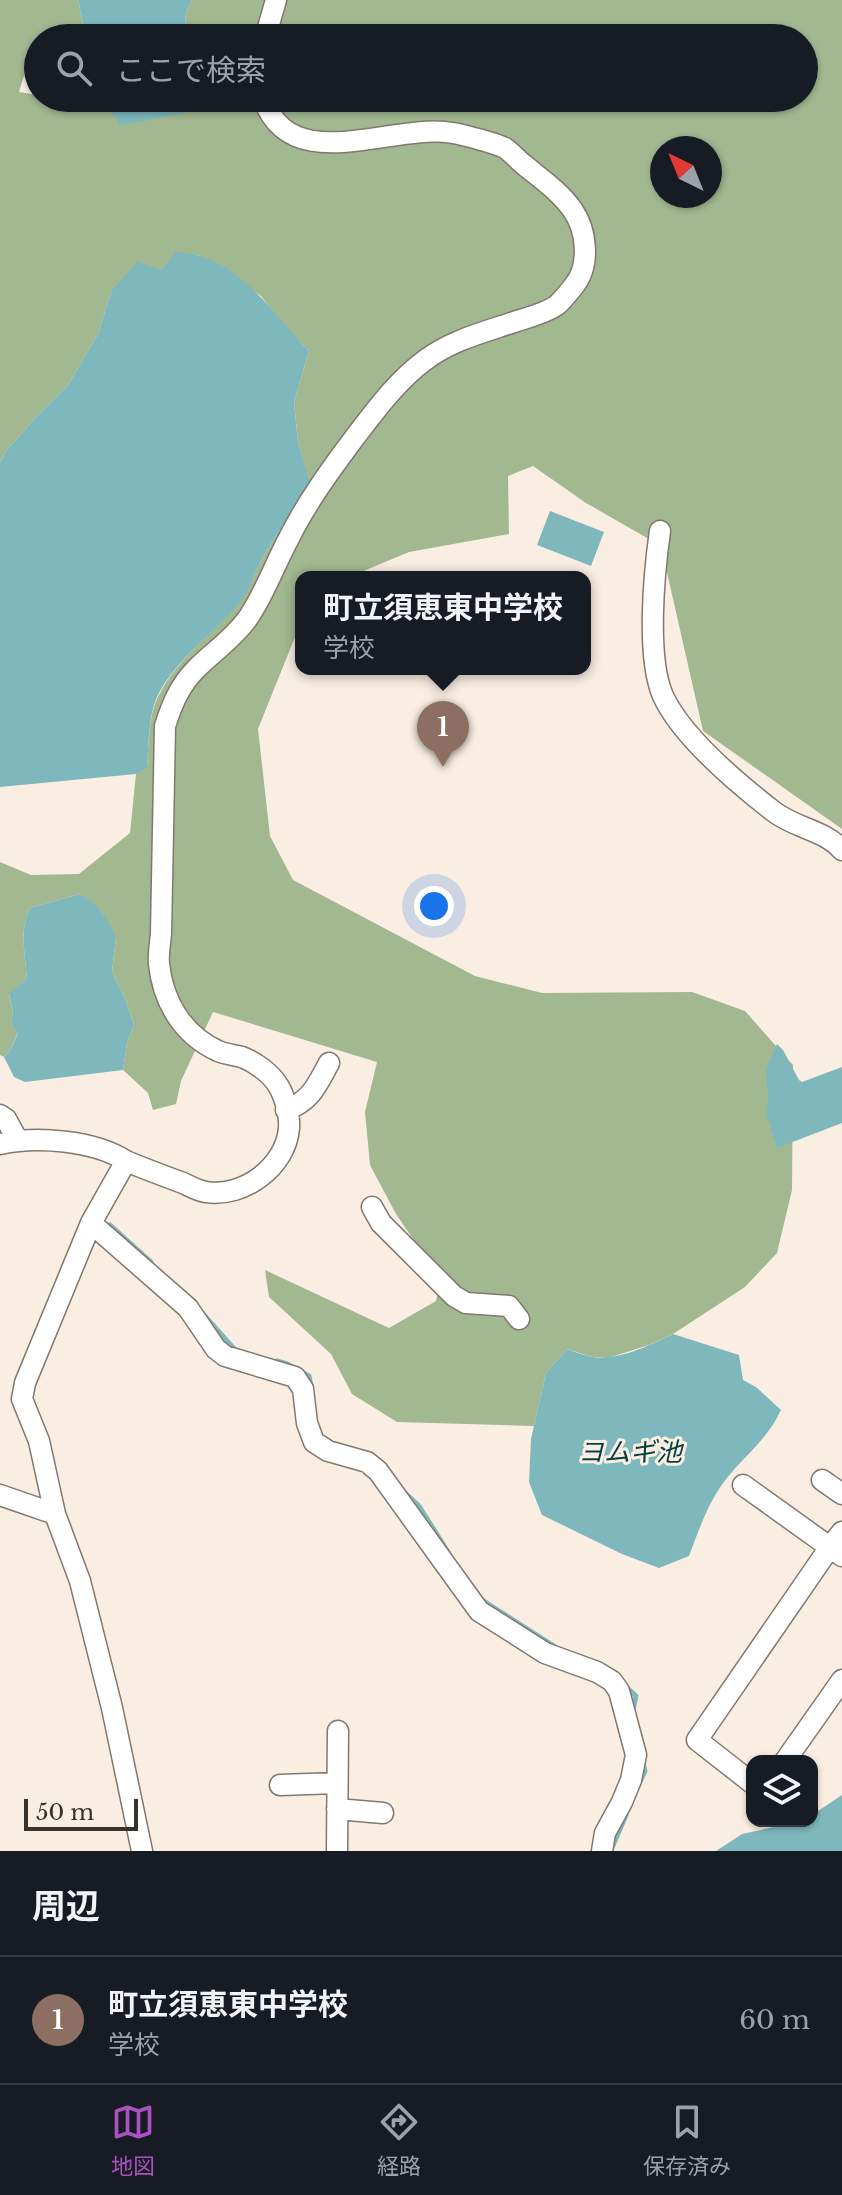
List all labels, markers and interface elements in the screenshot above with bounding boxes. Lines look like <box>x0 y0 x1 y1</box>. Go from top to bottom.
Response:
search box <box>24 24 818 112</box>
icon: search <box>52 46 96 90</box>
text: ここで検索 <box>116 52 266 89</box>
north arrow <box>650 136 722 208</box>
popup <box>295 571 591 675</box>
text: 町立須恵東中学校 <box>323 589 563 626</box>
text: 学校 <box>323 632 375 664</box>
pin: 1 <box>417 701 469 767</box>
your location <box>414 886 454 926</box>
water label: ヨムギ池 <box>578 1436 685 1468</box>
map controls <box>746 1755 818 1827</box>
button: layers <box>746 1755 818 1827</box>
scale bar <box>24 1795 138 1831</box>
text: 50 m <box>36 1799 94 1826</box>
text: 周辺 <box>32 1885 100 1927</box>
text: 町立須恵東中学校 <box>108 1986 348 2023</box>
text: 1 <box>52 2004 64 2036</box>
text: 60 m <box>739 2004 810 2036</box>
text: 学校 <box>108 2029 160 2061</box>
tab: 地図 <box>111 2100 155 2180</box>
tab: 経路 <box>377 2100 421 2180</box>
tab: 保存済み <box>643 2100 731 2180</box>

